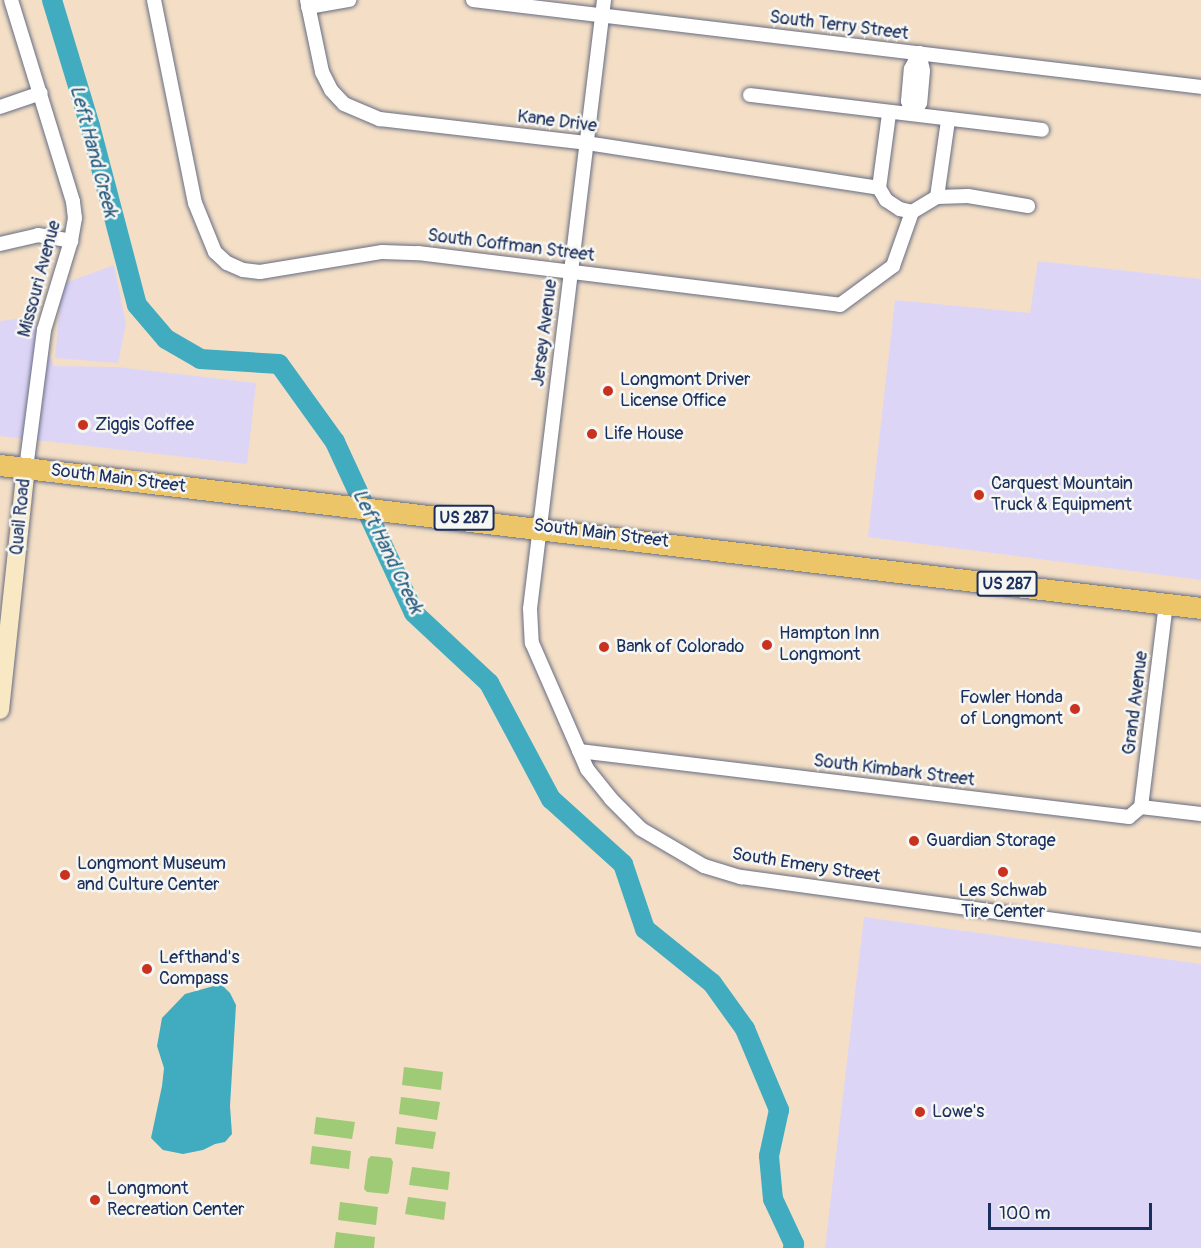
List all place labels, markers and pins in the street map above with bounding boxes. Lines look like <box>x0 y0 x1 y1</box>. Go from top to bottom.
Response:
place label: Longmont Driver License Office <box>620 370 750 412</box>
marker: Longmont Driver License Office <box>601 384 615 398</box>
place label: Ziggis Coffee <box>95 414 194 436</box>
marker: Ziggis Coffee <box>76 418 90 432</box>
place label: Life House <box>604 423 683 445</box>
marker: Life House <box>585 427 599 441</box>
place label: Carquest Mountain Truck & Equipment <box>991 474 1133 516</box>
marker: Carquest Mountain Truck & Equipment <box>972 488 986 502</box>
place label: Hampton Inn Longmont <box>779 624 880 666</box>
place label: Bank of Colorado <box>616 636 744 658</box>
marker: Hampton Inn Longmont <box>760 638 774 652</box>
marker: Bank of Colorado <box>597 640 611 654</box>
place label: Fowler Honda of Longmont <box>960 688 1063 730</box>
marker: Fowler Honda of Longmont <box>1068 702 1082 716</box>
place label: Guardian Storage <box>926 830 1056 852</box>
marker: Guardian Storage <box>907 834 921 848</box>
place label: Longmont Museum and Culture Center <box>77 854 226 896</box>
marker: Les Schwab Tire Center <box>996 865 1010 879</box>
marker: Longmont Museum and Culture Center <box>58 868 72 882</box>
place label: Les Schwab Tire Center <box>959 881 1047 924</box>
place label: Lefthand's Compass <box>159 948 239 990</box>
marker: Lefthand's Compass <box>140 962 154 976</box>
place label: Lowe's <box>932 1101 984 1123</box>
marker: Lowe's <box>913 1105 927 1119</box>
place label: Longmont Recreation Center <box>107 1179 244 1222</box>
marker: Longmont Recreation Center <box>88 1193 102 1207</box>

